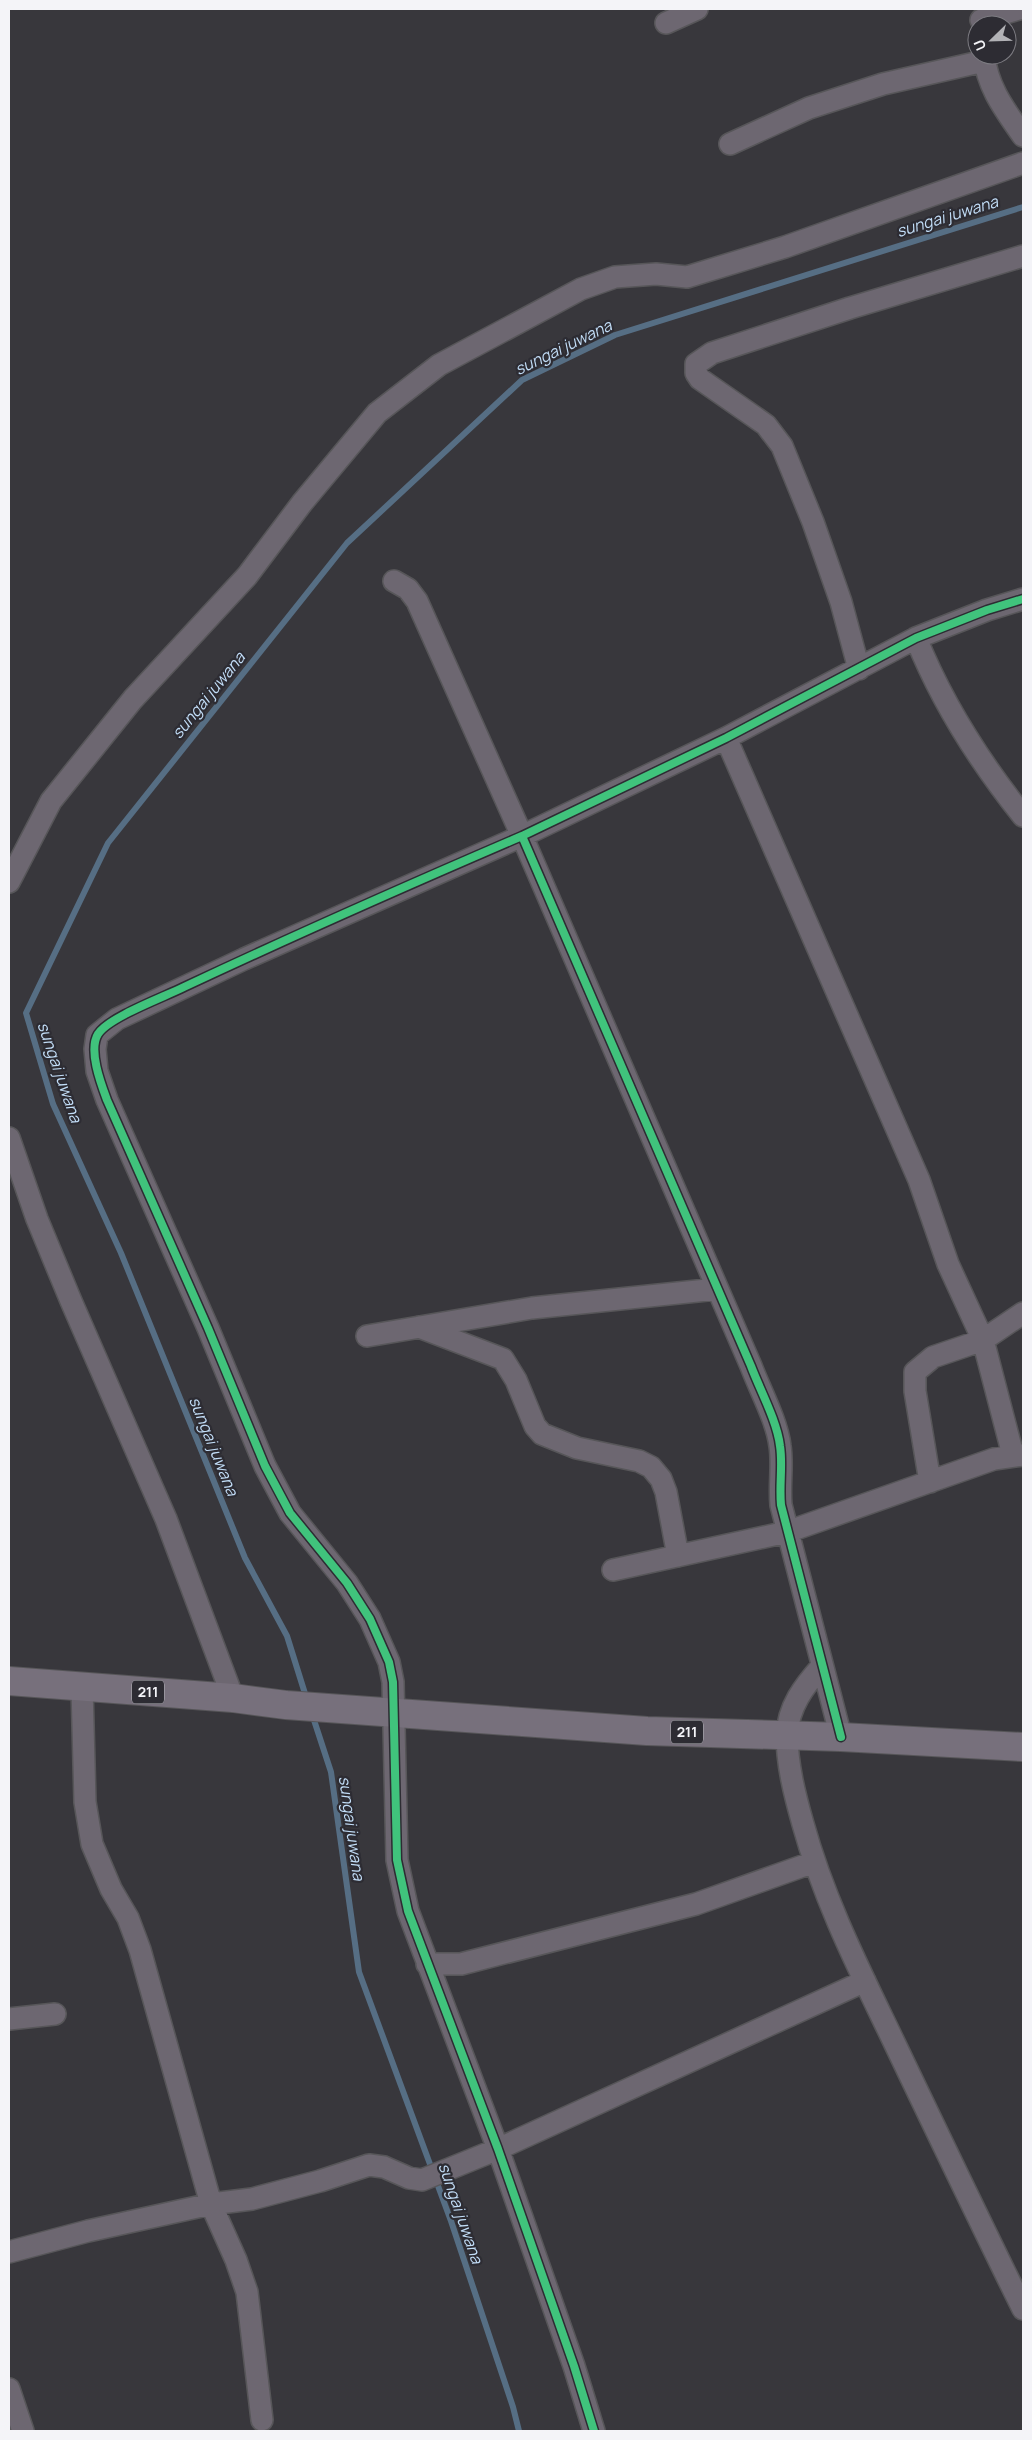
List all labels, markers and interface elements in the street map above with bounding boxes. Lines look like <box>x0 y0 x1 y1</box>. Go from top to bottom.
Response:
north arrow <box>967 15 1017 65</box>
text: U <box>969 37 990 54</box>
water label: sungai juwana <box>893 190 1002 242</box>
water label: sungai juwana <box>511 314 616 380</box>
water label: sungai juwana <box>166 646 250 743</box>
water label: sungai juwana <box>32 1019 88 1126</box>
water label: sungai juwana <box>184 1393 244 1500</box>
road number: 211 <box>132 1680 164 1704</box>
road number: 211 <box>671 1720 703 1744</box>
water label: sungai juwana <box>334 1774 370 1883</box>
water label: sungai juwana <box>433 2160 489 2267</box>

